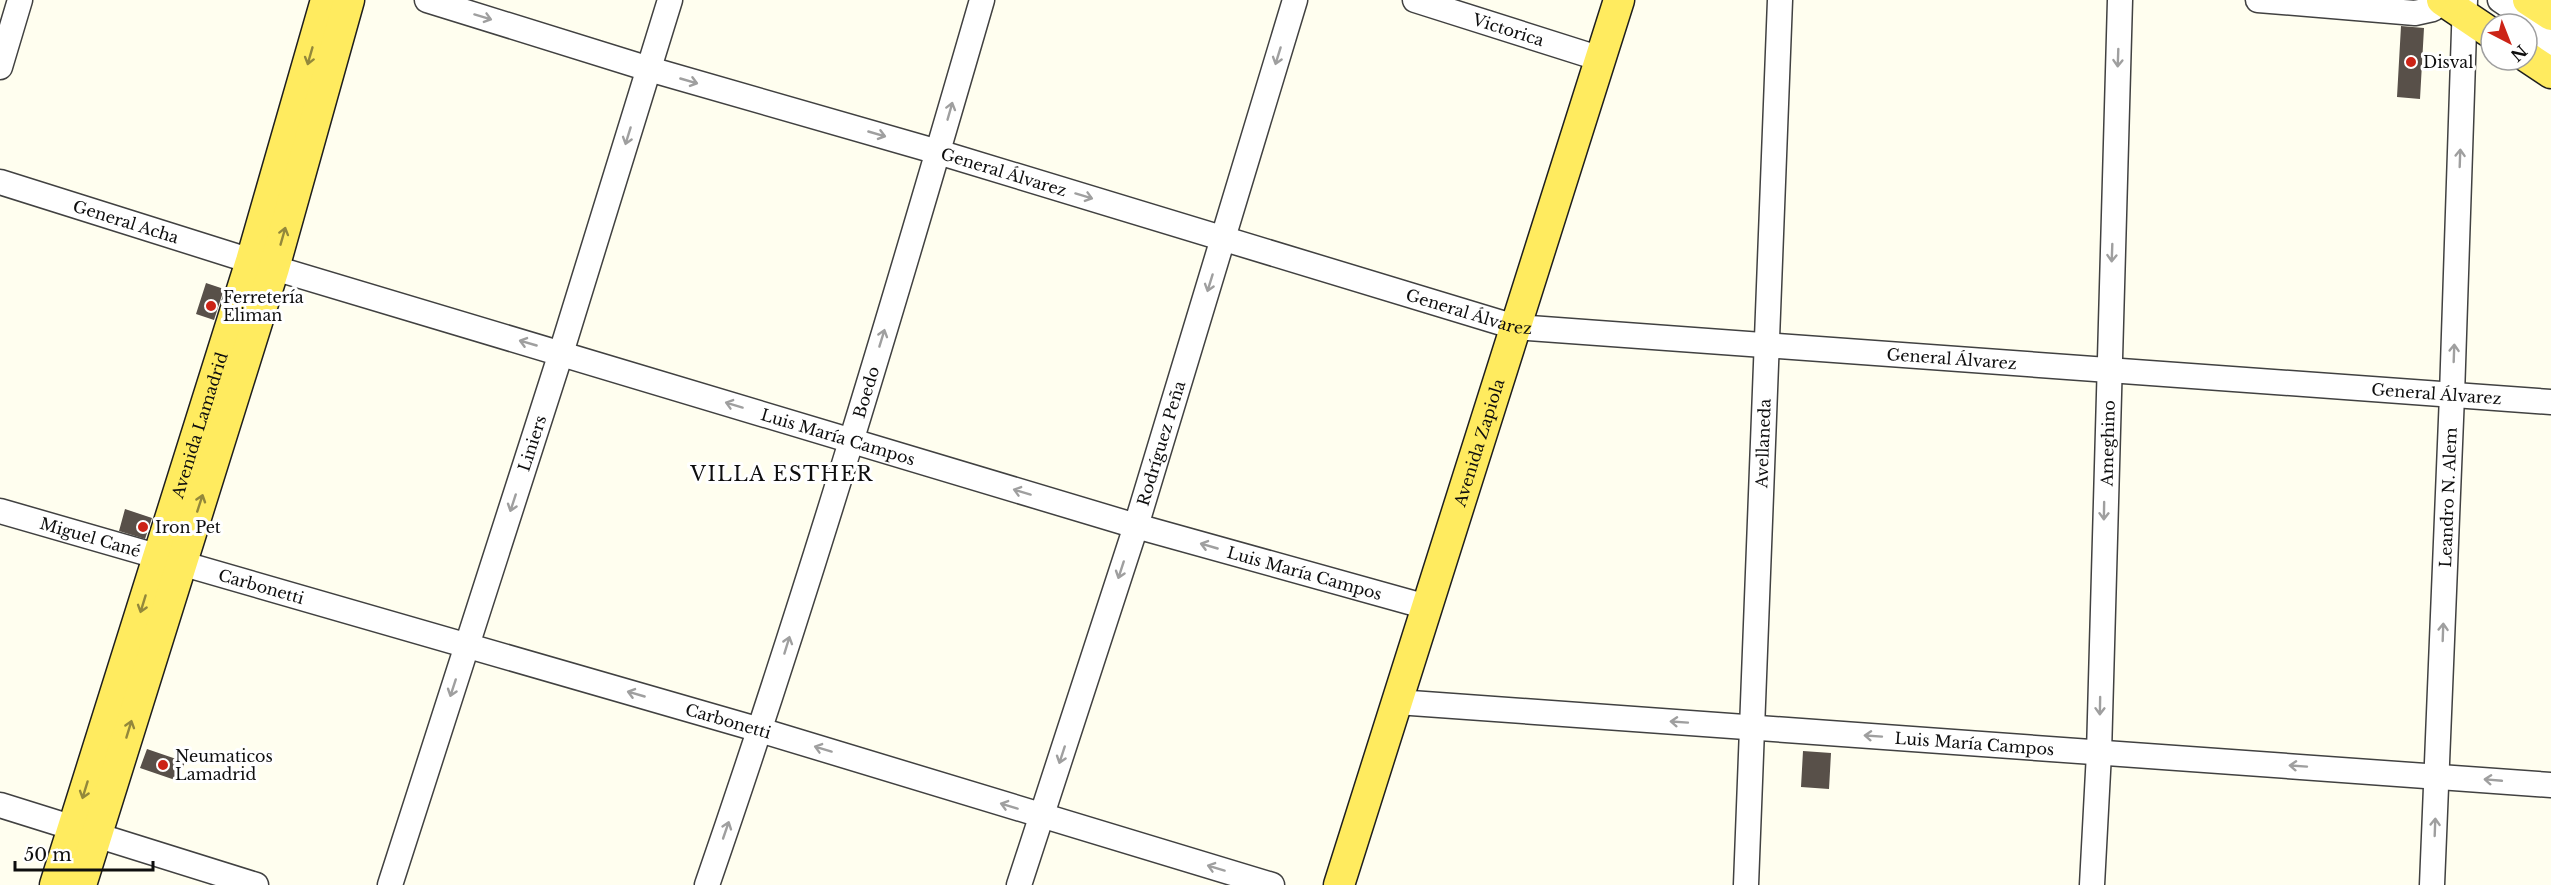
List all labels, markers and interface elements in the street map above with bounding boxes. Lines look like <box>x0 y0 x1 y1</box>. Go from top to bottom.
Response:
street label: Victorica <box>1469 9 1547 50</box>
north arrow <box>2479 12 2539 72</box>
one-way arrow <box>473 13 492 24</box>
text: N <box>2507 41 2531 66</box>
one-way arrow <box>304 46 315 65</box>
one-way arrow <box>1272 46 1283 65</box>
one-way arrow <box>2112 48 2124 68</box>
place label: Disval <box>2423 52 2473 72</box>
marker: Disval <box>2404 55 2418 69</box>
one-way arrow <box>679 76 698 87</box>
one-way arrow <box>944 102 956 121</box>
one-way arrow <box>622 126 633 145</box>
one-way arrow <box>867 129 886 140</box>
street label: General Álvarez <box>939 143 1069 201</box>
one-way arrow <box>2454 149 2465 169</box>
one-way arrow <box>1074 192 1093 203</box>
street label: General Acha <box>71 196 181 248</box>
one-way arrow <box>278 227 289 246</box>
one-way arrow <box>2106 243 2117 263</box>
one-way arrow <box>1204 273 1215 292</box>
street label: General Álvarez <box>1404 285 1533 338</box>
place label: Ferretería Eliman <box>223 287 304 325</box>
marker: Ferretería Eliman <box>204 299 218 313</box>
one-way arrow <box>877 329 888 348</box>
one-way arrow <box>518 337 537 348</box>
one-way arrow <box>2448 343 2459 363</box>
street label: General Álvarez <box>1886 344 2018 373</box>
street label: Avenida Lamadrid <box>167 349 232 502</box>
street label: Boedo <box>849 364 883 420</box>
street label: Avenida Zapiola <box>1449 376 1509 510</box>
street label: Rodríguez Peña <box>1133 378 1189 508</box>
street label: General Álvarez <box>2371 379 2502 408</box>
street label: Avellaneda <box>1751 398 1775 489</box>
one-way arrow <box>725 399 744 410</box>
street label: Ameghino <box>2096 400 2119 488</box>
street label: Luis María Campos <box>759 404 918 469</box>
street label: Liniers <box>514 413 550 474</box>
street label: Leandro N. Alem <box>2435 427 2461 568</box>
district label: VILLA ESTHER <box>689 462 874 486</box>
one-way arrow <box>1013 486 1032 497</box>
one-way arrow <box>506 493 517 511</box>
one-way arrow <box>195 494 206 513</box>
one-way arrow <box>2099 501 2110 521</box>
street label: Miguel Cané <box>38 513 143 561</box>
place label: Iron Pet <box>155 517 221 537</box>
marker: Iron Pet <box>136 520 150 534</box>
one-way arrow <box>1200 540 1219 552</box>
street label: Luis María Campos <box>1225 542 1384 604</box>
one-way arrow <box>1115 560 1126 579</box>
street label: Carbonetti <box>216 565 307 608</box>
one-way arrow <box>137 594 148 613</box>
one-way arrow <box>2437 622 2448 642</box>
one-way arrow <box>782 636 793 655</box>
one-way arrow <box>447 678 458 697</box>
one-way arrow <box>627 687 646 699</box>
one-way arrow <box>2094 696 2105 716</box>
street label: Carbonetti <box>683 699 774 743</box>
one-way arrow <box>1669 716 1689 727</box>
one-way arrow <box>124 720 135 739</box>
street label: Luis María Campos <box>1894 728 2055 759</box>
one-way arrow <box>1864 730 1884 741</box>
one-way arrow <box>814 743 833 754</box>
one-way arrow <box>1055 745 1066 764</box>
place label: Neumaticos Lamadrid <box>175 746 273 784</box>
marker: Neumaticos Lamadrid <box>156 758 170 772</box>
one-way arrow <box>2289 760 2309 771</box>
one-way arrow <box>2483 774 2503 785</box>
one-way arrow <box>79 780 90 799</box>
one-way arrow <box>1000 800 1019 811</box>
one-way arrow <box>2429 817 2440 837</box>
one-way arrow <box>721 821 732 840</box>
scale bar <box>15 834 153 872</box>
text: 50 m <box>24 844 72 866</box>
one-way arrow <box>1207 862 1226 873</box>

